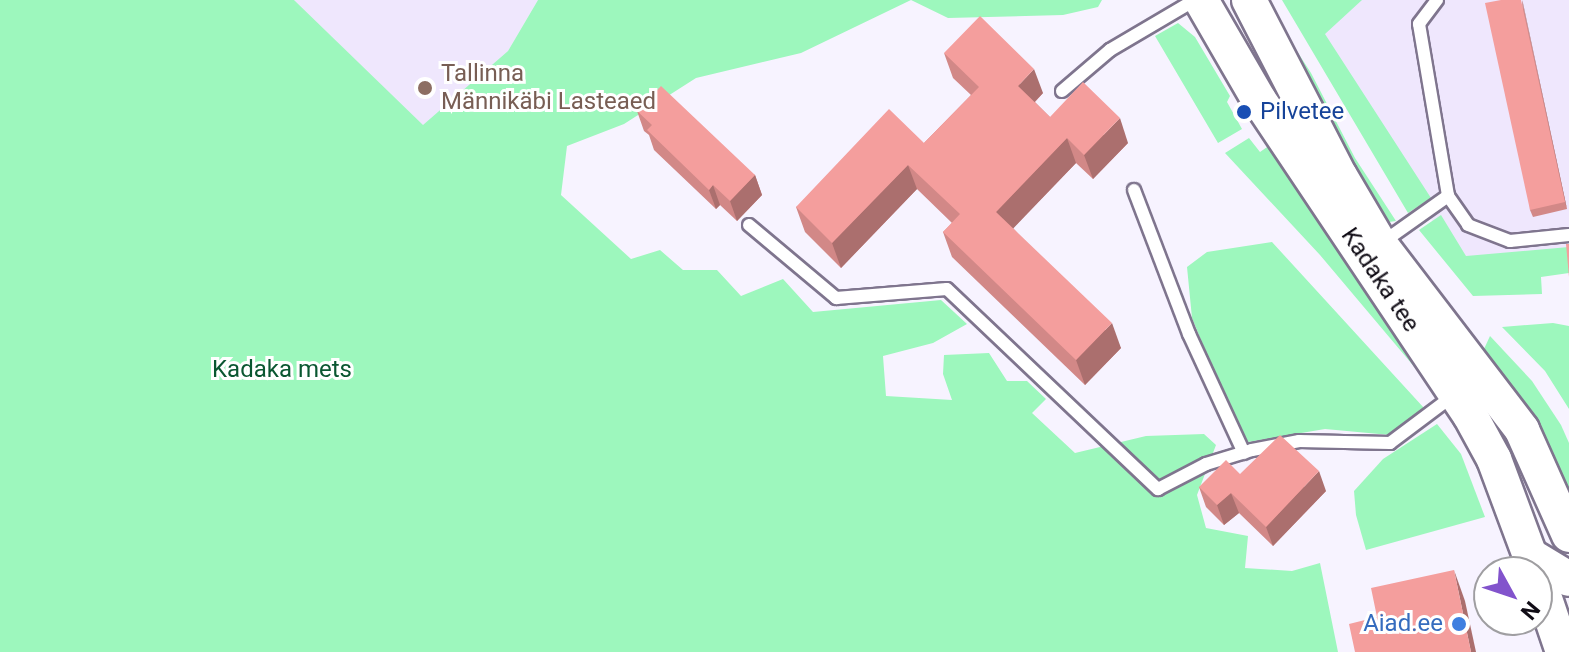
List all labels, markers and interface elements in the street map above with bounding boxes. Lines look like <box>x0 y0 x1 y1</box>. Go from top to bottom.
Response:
place label: Tallinna Männikäbi Lasteaed <box>441 60 656 116</box>
marker: Tallinna Männikäbi Lasteaed <box>416 79 434 97</box>
place label: Pilvetee <box>1260 98 1344 126</box>
marker: Pilvetee <box>1235 103 1253 121</box>
street label: Kadaka tee <box>1335 223 1425 337</box>
park label: Kadaka mets <box>212 356 352 384</box>
north arrow <box>1473 556 1553 636</box>
text: N <box>1516 596 1545 624</box>
place label: Aiad.ee <box>1363 610 1443 638</box>
marker: Aiad.ee <box>1450 615 1468 633</box>

